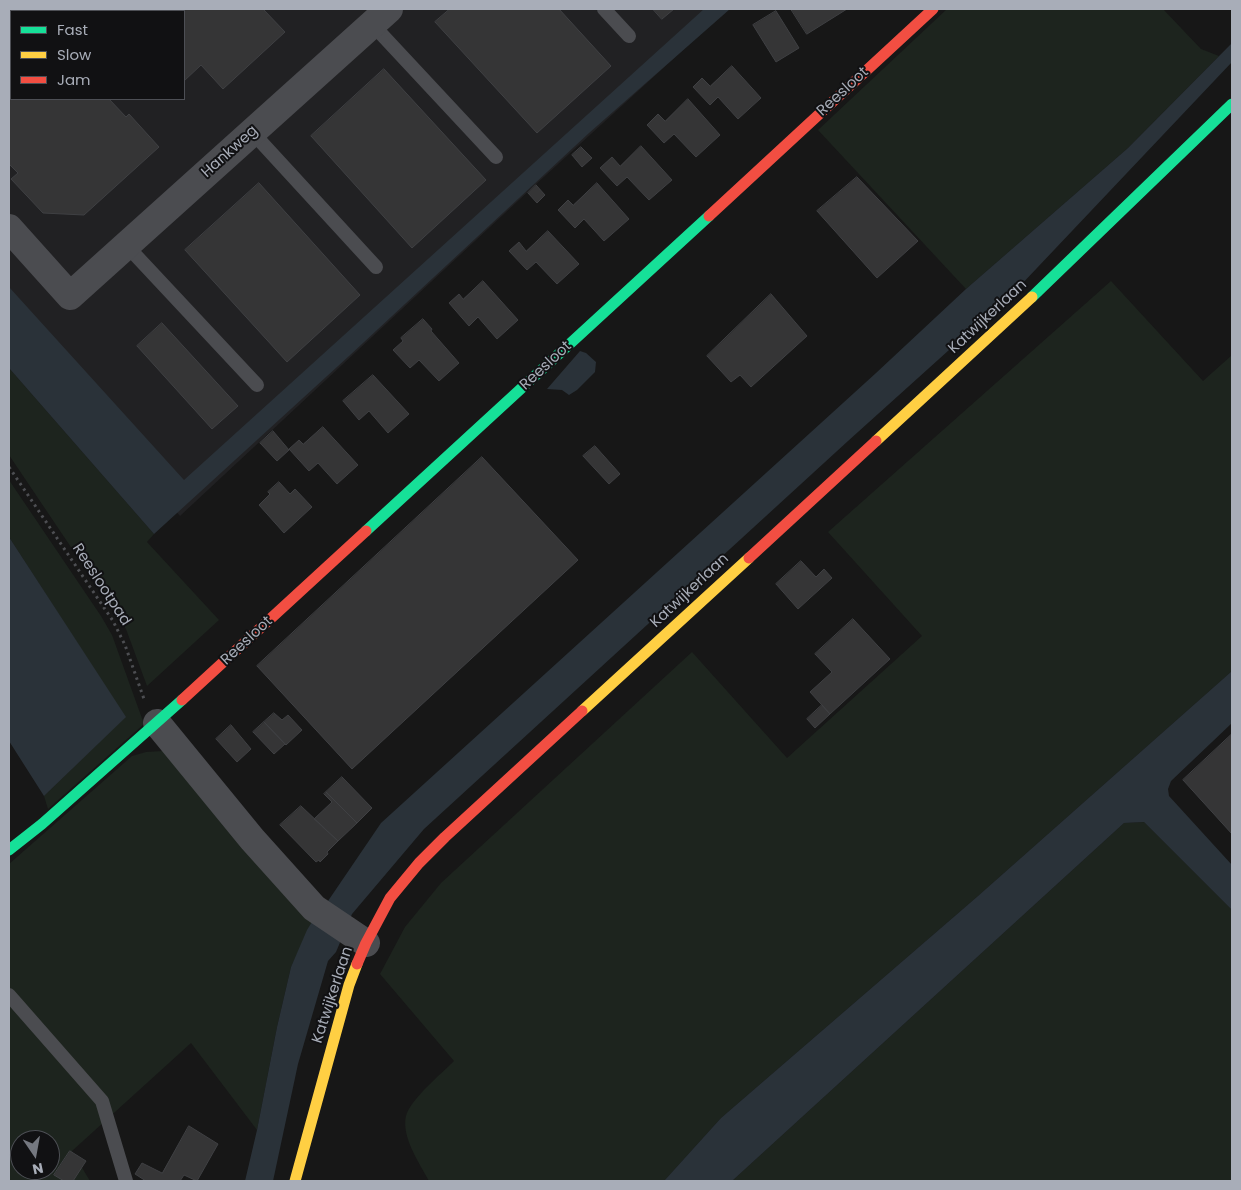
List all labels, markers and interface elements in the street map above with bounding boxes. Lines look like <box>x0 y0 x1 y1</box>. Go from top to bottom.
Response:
legend <box>10 10 185 100</box>
text: Fast <box>57 19 88 40</box>
text: Slow <box>57 44 91 65</box>
street label: Reesloot <box>813 64 873 120</box>
text: Jam <box>57 69 91 90</box>
street label: Hankweg <box>198 122 262 182</box>
street label: Katwijkerlaan <box>945 276 1031 358</box>
street label: Reesloot <box>516 338 576 394</box>
street label: Reeslootpad <box>68 541 134 629</box>
street label: Katwijkerlaan <box>647 550 733 632</box>
street label: Reesloot <box>217 613 277 669</box>
street label: Katwijkerlaan <box>309 944 357 1046</box>
north arrow <box>10 1130 60 1180</box>
text: N <box>31 1158 45 1180</box>

